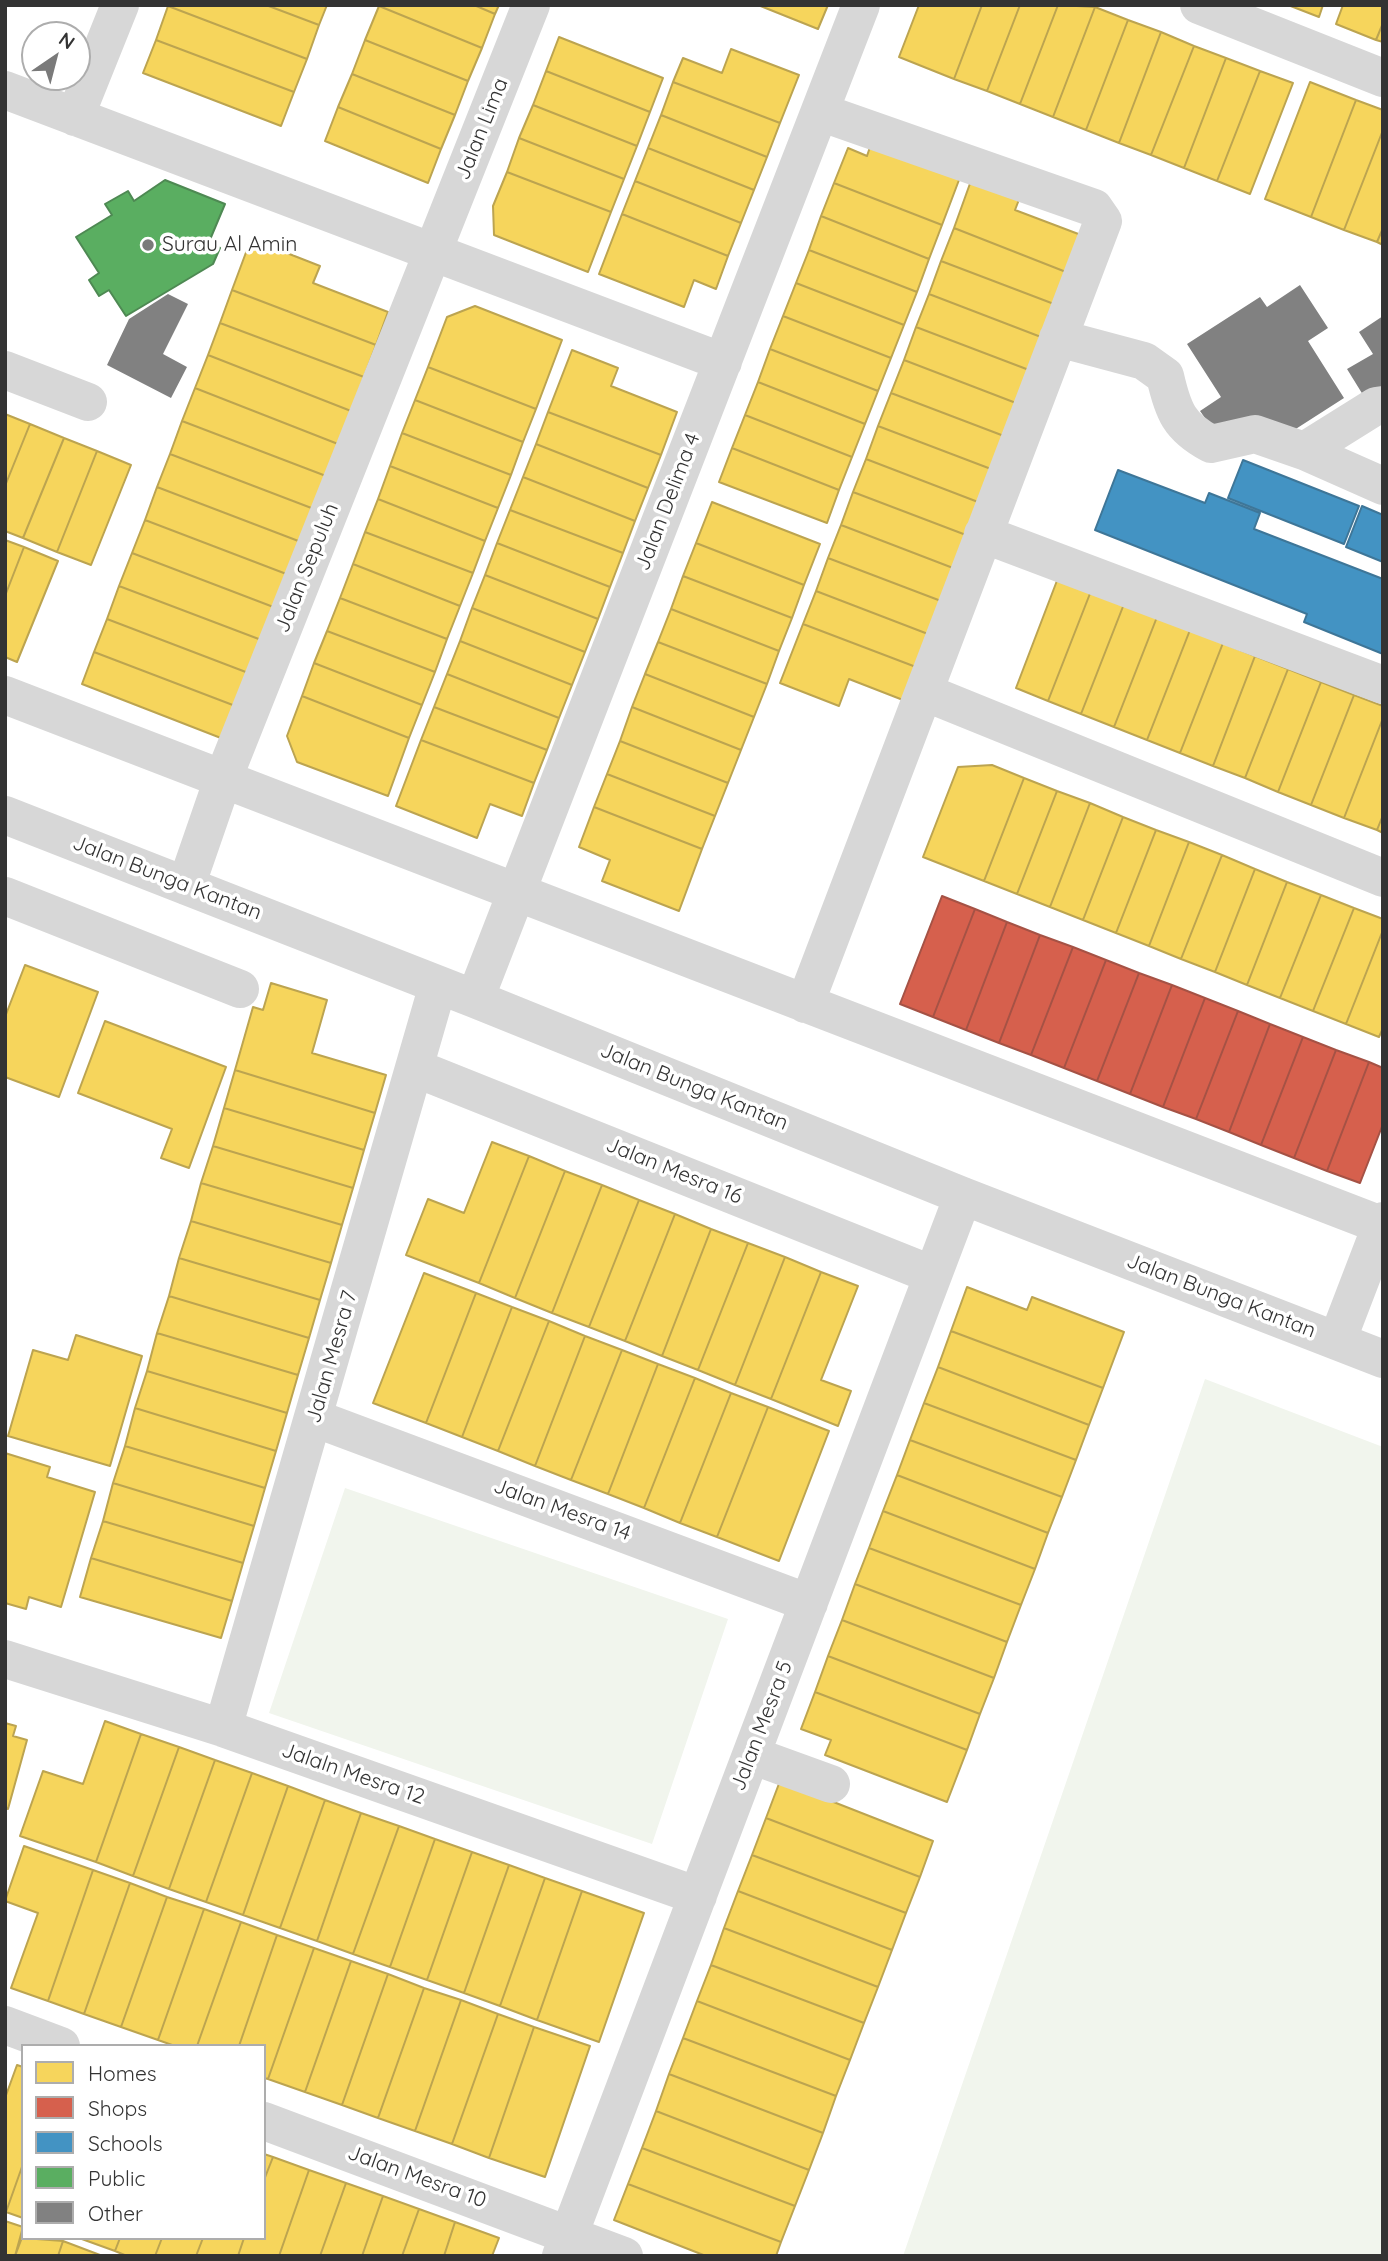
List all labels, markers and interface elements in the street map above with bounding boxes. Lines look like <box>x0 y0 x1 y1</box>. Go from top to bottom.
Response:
north arrow <box>21 21 91 91</box>
text: N <box>54 27 80 54</box>
street label: Jalan Lima <box>450 74 514 184</box>
place label: Surau Al Amin <box>162 232 297 258</box>
marker: Surau Al Amin <box>140 237 156 253</box>
street label: Jalan Delima 4 <box>630 430 706 574</box>
street label: Jalan Sepuluh <box>270 500 344 636</box>
street label: Jalan Bunga Kantan <box>69 830 265 926</box>
street label: Jalan Bunga Kantan <box>596 1038 792 1136</box>
street label: Jalan Mesra 16 <box>602 1132 746 1210</box>
street label: Jalan Bunga Kantan <box>1123 1248 1319 1344</box>
street label: Jalan Mesra 7 <box>301 1288 363 1426</box>
street label: Jalan Mesra 14 <box>490 1474 634 1546</box>
street label: Jalan Mesra 5 <box>726 1658 798 1794</box>
street label: Jalaln Mesra 12 <box>278 1738 428 1810</box>
legend <box>21 2044 266 2240</box>
text: Homes <box>88 2060 157 2086</box>
text: Shops <box>88 2095 147 2121</box>
text: Schools <box>88 2130 163 2156</box>
street label: Jalan Mesra 10 <box>344 2140 490 2214</box>
text: Public <box>88 2165 145 2191</box>
text: Other <box>88 2200 143 2226</box>

